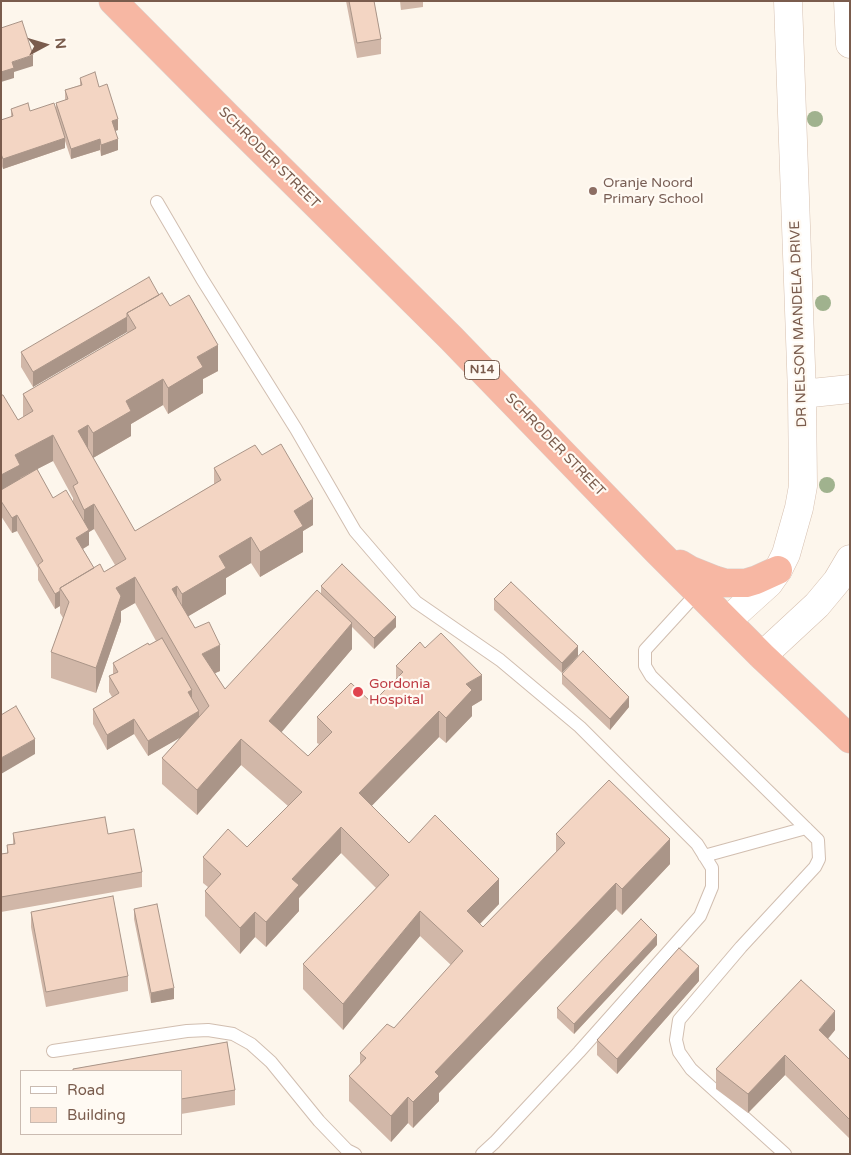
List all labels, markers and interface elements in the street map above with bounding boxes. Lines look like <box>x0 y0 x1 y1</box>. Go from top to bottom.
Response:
north arrow <box>20 20 70 70</box>
text: N <box>51 37 69 50</box>
street label: SCHRODER STREET <box>215 104 323 212</box>
place label: Oranje Noord Primary School <box>603 175 704 208</box>
marker: Oranje Noord Primary School <box>587 185 599 197</box>
street label: DR NELSON MANDELA DRIVE <box>787 220 811 428</box>
road number: N14 <box>464 360 500 380</box>
street label: SCHRODER STREET <box>502 390 608 500</box>
place label: Gordonia Hospital <box>369 676 430 709</box>
marker: Gordonia Hospital <box>351 685 365 699</box>
legend <box>20 1070 182 1135</box>
text: Road <box>67 1081 105 1099</box>
text: Building <box>67 1106 126 1124</box>

